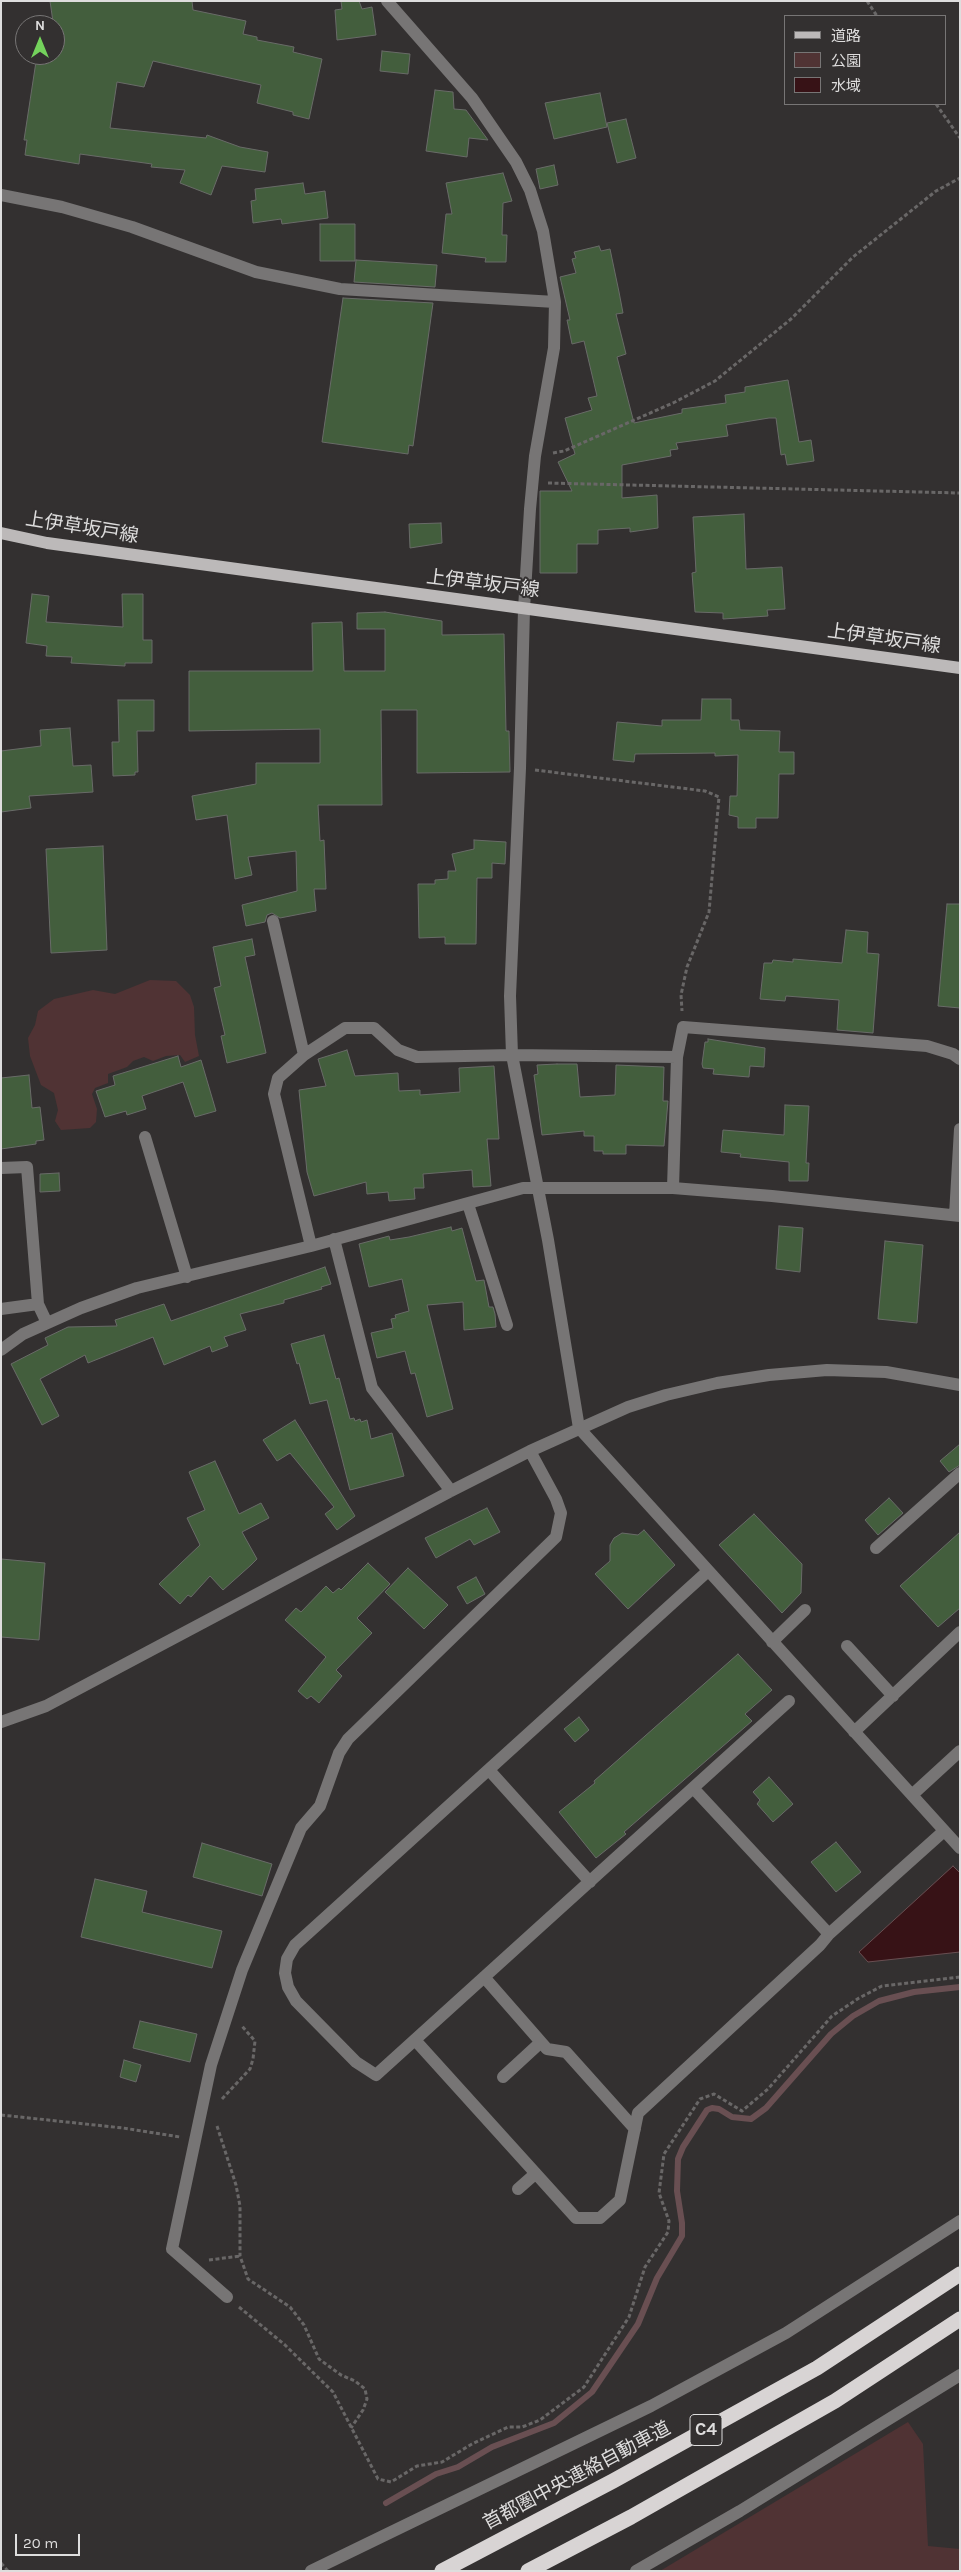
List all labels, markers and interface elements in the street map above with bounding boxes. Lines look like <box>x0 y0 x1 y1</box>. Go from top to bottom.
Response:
north arrow <box>15 15 65 65</box>
legend <box>784 15 946 105</box>
text: N <box>35 17 45 34</box>
text: 道路 <box>831 27 861 45</box>
text: 公園 <box>831 52 861 70</box>
text: 水域 <box>831 77 861 95</box>
street label: 上伊草坂戸線 <box>24 508 140 548</box>
street label: 上伊草坂戸線 <box>425 566 541 602</box>
street label: 上伊草坂戸線 <box>826 620 942 658</box>
road number: C4 <box>690 2414 722 2446</box>
street label: 首都圏中央連絡自動車道 <box>479 2417 675 2535</box>
scale bar <box>18 2524 82 2556</box>
text: 20 m <box>23 2534 58 2552</box>

